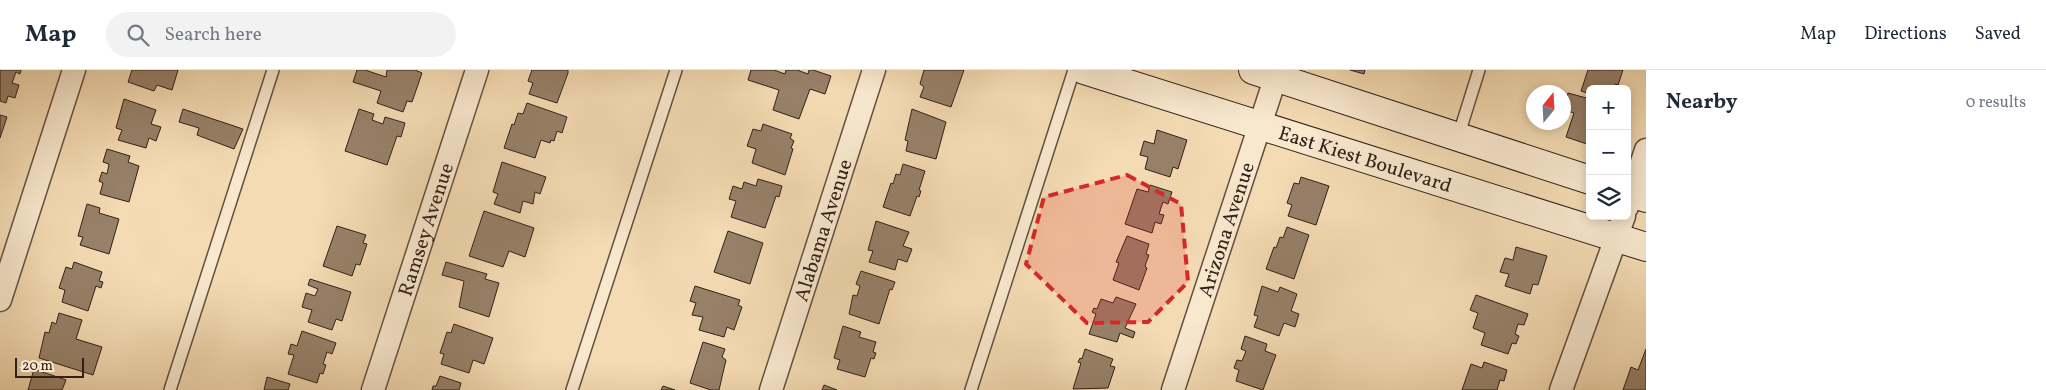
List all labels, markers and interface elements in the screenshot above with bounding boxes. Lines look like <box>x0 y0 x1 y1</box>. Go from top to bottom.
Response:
search box <box>106 12 456 57</box>
text: Map <box>25 18 76 52</box>
icon: search <box>124 21 152 49</box>
text: Search here <box>164 22 262 48</box>
text: Map <box>1800 22 1836 47</box>
text: Directions <box>1864 22 1947 47</box>
text: Saved <box>1975 22 2021 47</box>
north arrow <box>1526 85 1571 130</box>
map controls <box>1586 85 1631 220</box>
button: + <box>1586 85 1631 130</box>
text: Nearby <box>1666 88 1737 117</box>
text: 0 results <box>1966 92 2026 114</box>
street label: East Kiest Boulevard <box>1275 120 1455 201</box>
button: − <box>1586 130 1631 175</box>
street label: Alabama Avenue <box>788 156 860 305</box>
street label: Arizona Avenue <box>1192 159 1263 301</box>
street label: Ramsey Avenue <box>392 160 462 300</box>
button: layers <box>1586 175 1631 220</box>
scale bar <box>15 355 84 378</box>
text: 20 m <box>22 357 53 376</box>

